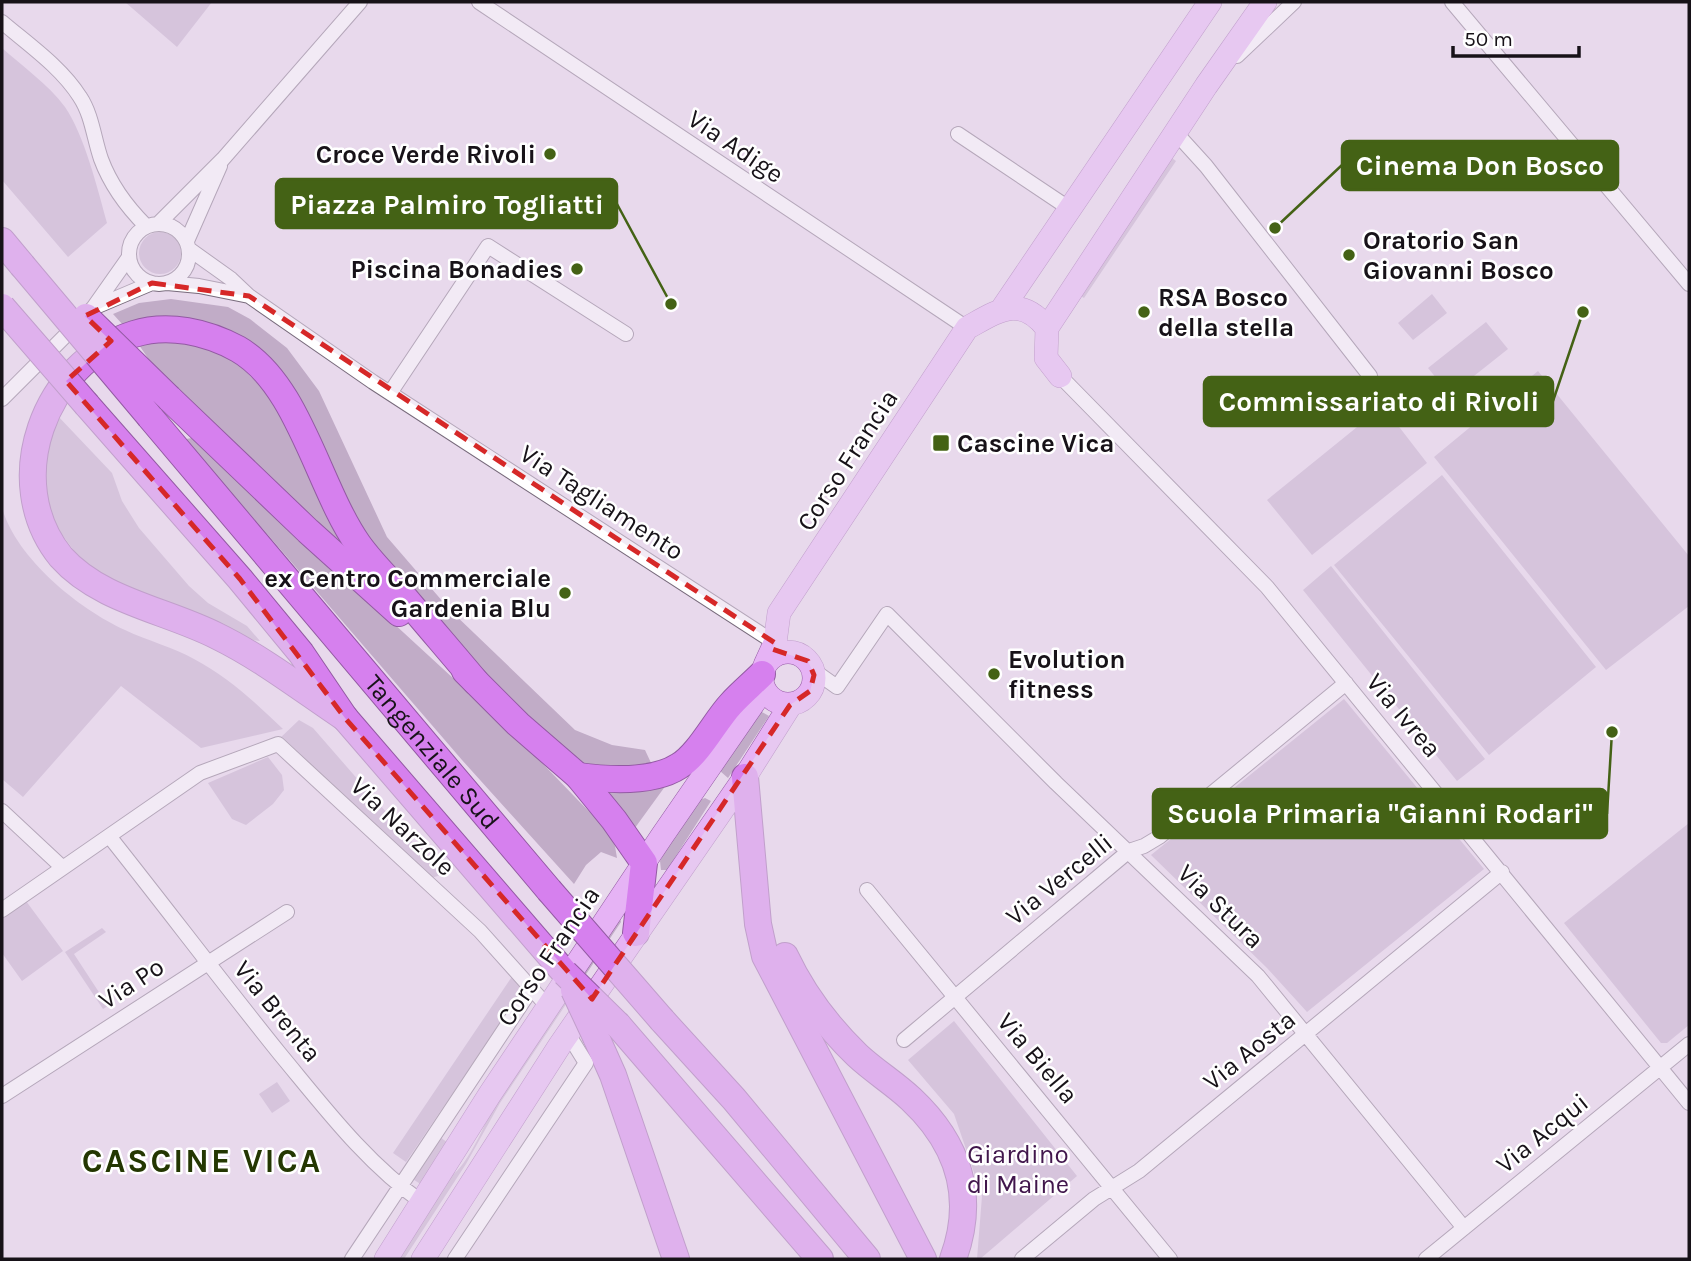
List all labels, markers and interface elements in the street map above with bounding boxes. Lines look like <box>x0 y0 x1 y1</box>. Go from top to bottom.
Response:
scale bar <box>1453 14 1579 58</box>
text: 50 m <box>1464 27 1513 51</box>
street label: Via Adige <box>682 103 790 190</box>
place label: Croce Verde Rivoli <box>316 139 536 170</box>
callout: Cinema Don Bosco <box>1342 141 1618 190</box>
marker: Croce Verde Rivoli <box>542 146 558 162</box>
text: Cinema Don Bosco <box>1356 149 1604 182</box>
callout: Piazza Palmiro Togliatti <box>276 179 617 228</box>
text: Piazza Palmiro Togliatti <box>290 188 604 221</box>
place label: Oratorio San Giovanni Bosco <box>1363 225 1554 286</box>
marker: Oratorio San Giovanni Bosco <box>1341 247 1357 263</box>
place label: Piscina Bonadies <box>350 254 563 285</box>
marker: Piscina Bonadies <box>569 261 585 277</box>
place label: RSA Bosco della stella <box>1158 282 1294 343</box>
marker: RSA Bosco della stella <box>1136 304 1152 320</box>
callout: Commissariato di Rivoli <box>1204 377 1553 426</box>
street label: Corso Francia <box>790 384 905 537</box>
text: Commissariato di Rivoli <box>1218 385 1540 418</box>
place label: Cascine Vica <box>957 428 1114 459</box>
marker: Cascine Vica <box>931 433 951 453</box>
street label: Via Tagliamento <box>514 438 690 567</box>
place label: ex Centro Commerciale Gardenia Blu <box>264 563 551 624</box>
marker: ex Centro Commerciale Gardenia Blu <box>557 585 573 601</box>
place label: Evolution fitness <box>1008 644 1125 705</box>
marker: Evolution fitness <box>986 666 1002 682</box>
street label: Via Ivrea <box>1360 667 1448 764</box>
street label: Tangenziale Sud <box>358 668 506 836</box>
street label: Via Narzole <box>344 770 461 883</box>
callout: Scuola Primaria "Gianni Rodari" <box>1153 789 1607 838</box>
text: Scuola Primaria "Gianni Rodari" <box>1167 797 1593 830</box>
street label: Via Vercelli <box>1000 827 1119 932</box>
street label: Via Stura <box>1171 858 1270 955</box>
street label: Corso Francia <box>490 880 607 1032</box>
street label: Via Po <box>93 951 170 1016</box>
street label: Via Brenta <box>227 954 328 1068</box>
street label: Via Aosta <box>1197 1004 1302 1097</box>
street label: Via Biella <box>991 1007 1085 1110</box>
street label: Via Acqui <box>1490 1087 1595 1180</box>
park label: Giardino di Maine <box>967 1139 1069 1200</box>
district label: CASCINE VICA <box>82 1142 322 1180</box>

